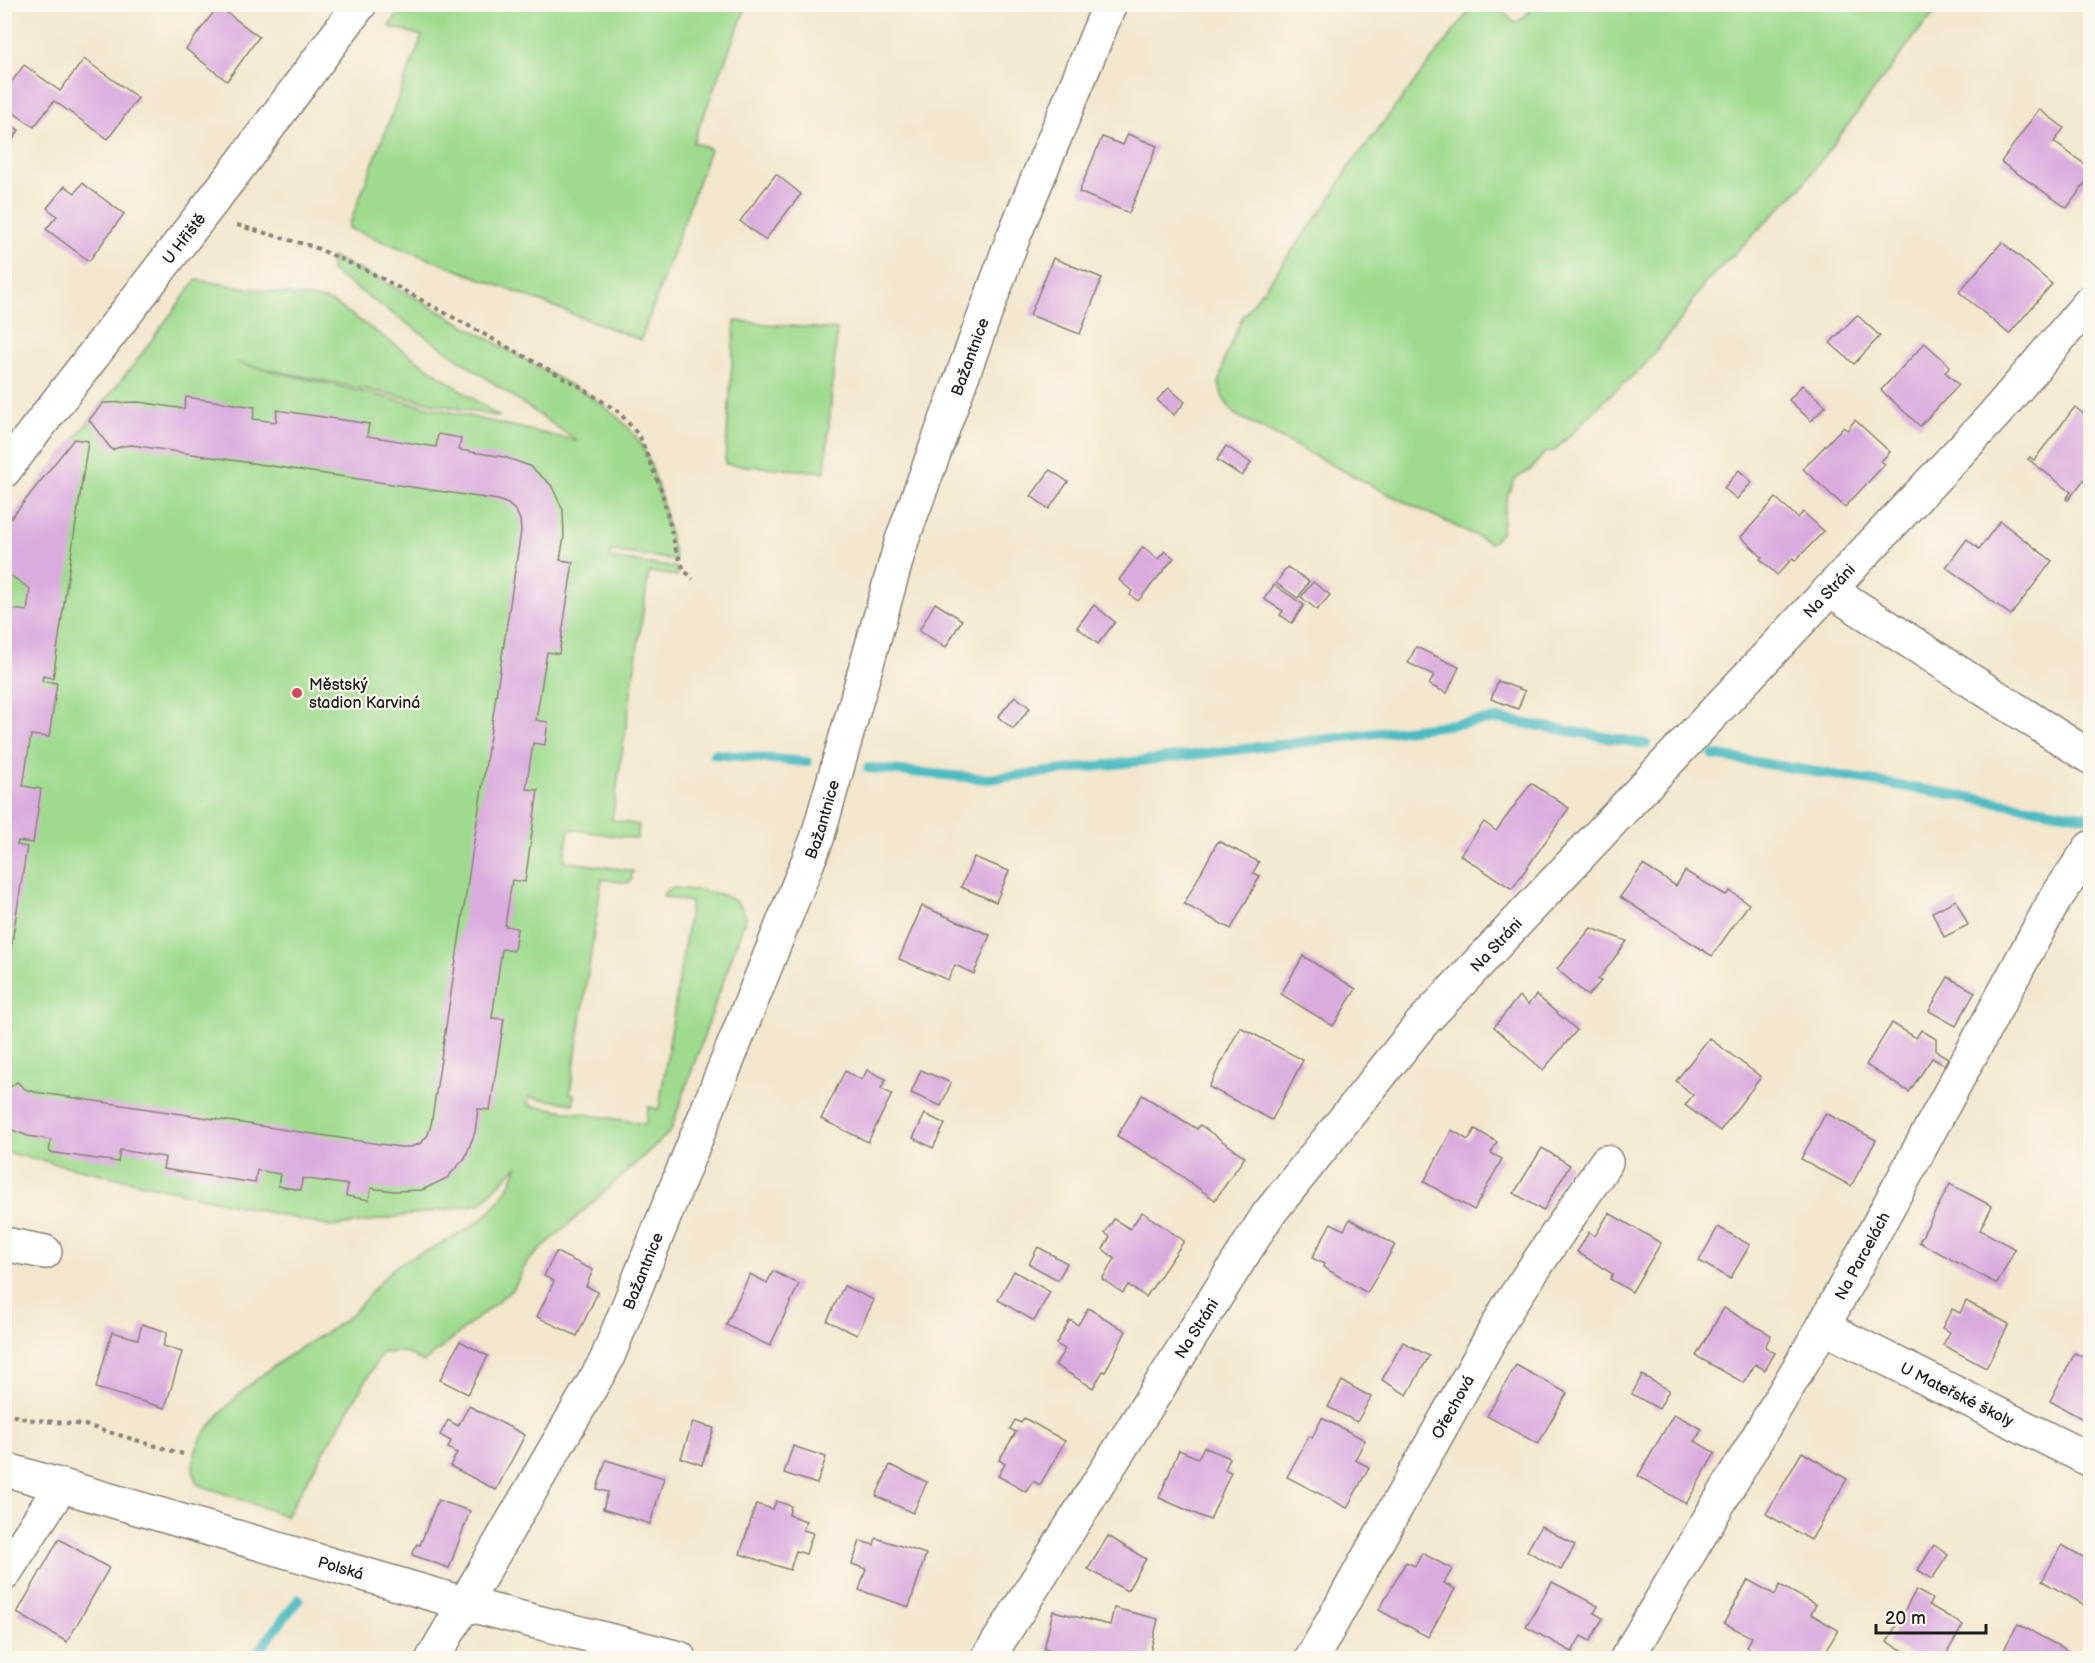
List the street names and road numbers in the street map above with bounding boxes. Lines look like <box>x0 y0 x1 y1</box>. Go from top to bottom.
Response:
street label: U Hřiště <box>159 210 210 268</box>
street label: Bažantnice <box>948 315 994 399</box>
street label: Na Stráni <box>1800 561 1860 622</box>
street label: Bažantnice <box>802 778 844 862</box>
street label: Na Stráni <box>1467 915 1527 976</box>
street label: Na Parcelách <box>1832 1209 1895 1304</box>
street label: Bažantnice <box>620 1229 668 1313</box>
street label: Na Stráni <box>1172 1296 1223 1362</box>
street label: U Mateřské školy <box>1897 1359 2017 1432</box>
street label: Ořechová <box>1428 1372 1479 1442</box>
street label: Polská <box>315 1553 366 1585</box>

